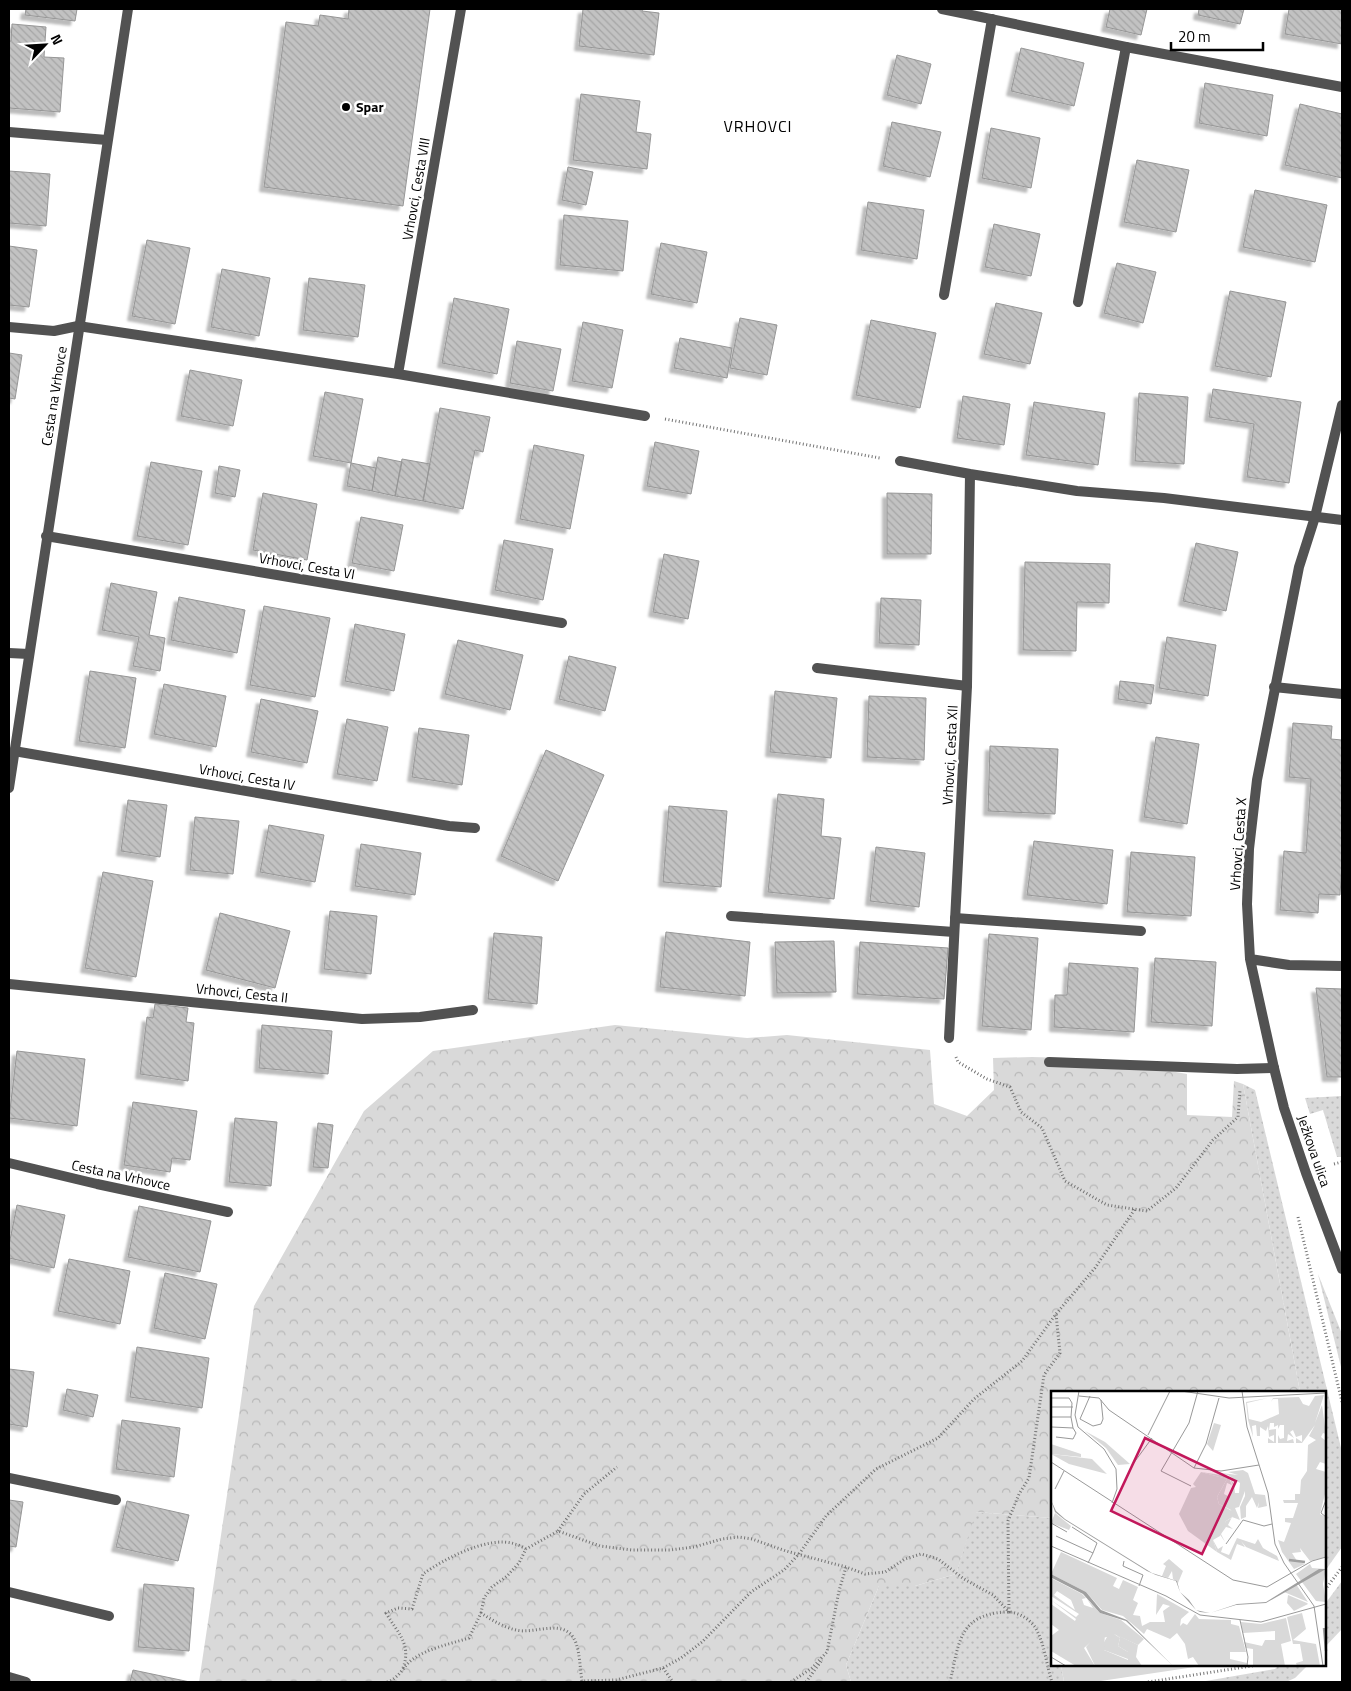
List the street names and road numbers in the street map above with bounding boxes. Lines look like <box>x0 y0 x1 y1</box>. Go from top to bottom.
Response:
street label: Vrhovci, Cesta VIII <box>396 136 435 242</box>
street label: Cesta na Vrhovce <box>35 345 72 447</box>
street label: Vrhovci, Cesta VI <box>257 547 357 584</box>
street label: Vrhovci, Cesta XII <box>936 704 963 806</box>
street label: Vrhovci, Cesta IV <box>197 758 297 795</box>
street label: Vrhovci, Cesta X <box>1224 797 1251 891</box>
street label: Vrhovci, Cesta II <box>195 977 289 1008</box>
street label: Ježkova ulica <box>1292 1112 1337 1190</box>
street label: Cesta na Vrhovce <box>70 1154 173 1195</box>

